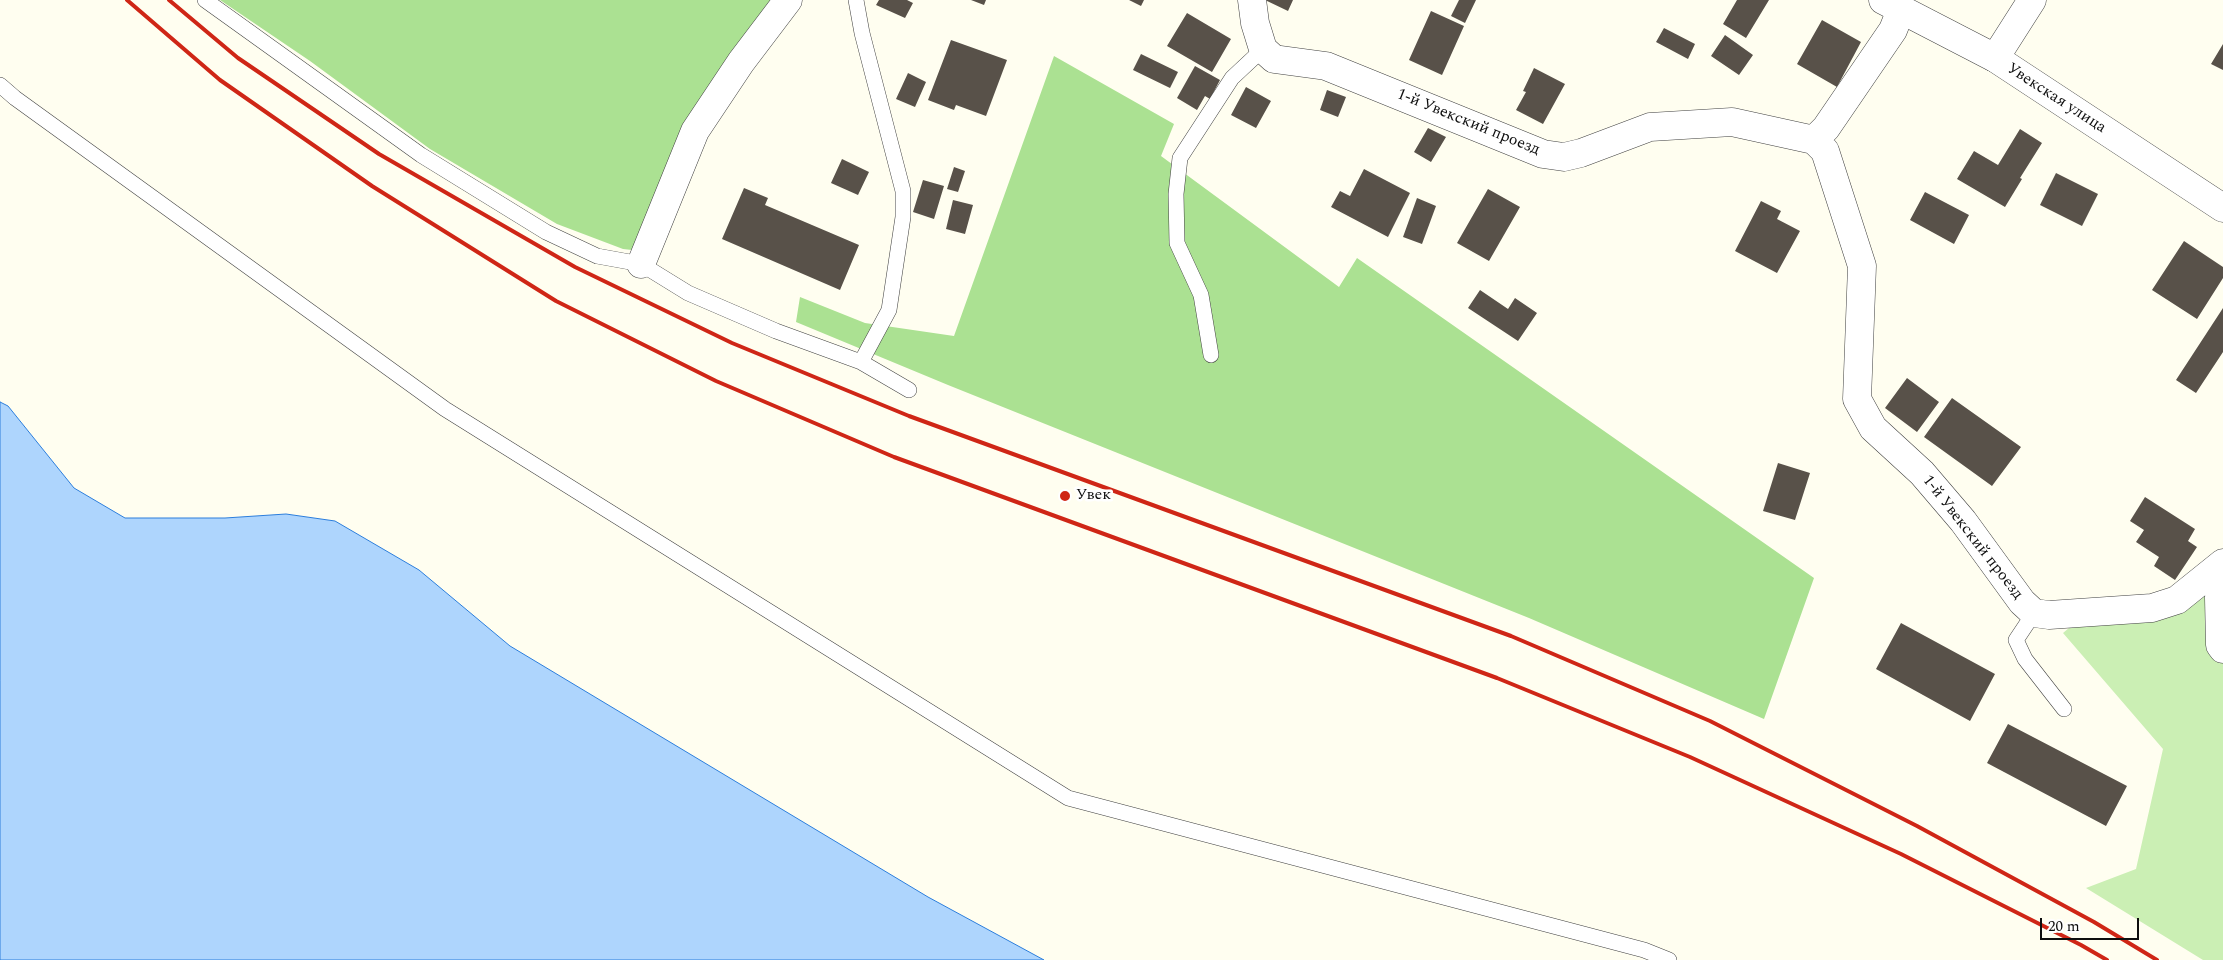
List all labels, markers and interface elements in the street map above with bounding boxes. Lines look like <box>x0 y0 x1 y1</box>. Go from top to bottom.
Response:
street label: Увекская улица <box>2003 60 2109 138</box>
street label: 1-й Увекский проезд <box>1394 85 1542 161</box>
street label: 1-й Увекский проезд <box>1917 472 2027 604</box>
place label: Увек <box>1076 486 1111 506</box>
marker: Увек <box>1058 489 1072 503</box>
scale bar <box>2043 908 2142 940</box>
text: 20 m <box>2048 915 2080 938</box>

